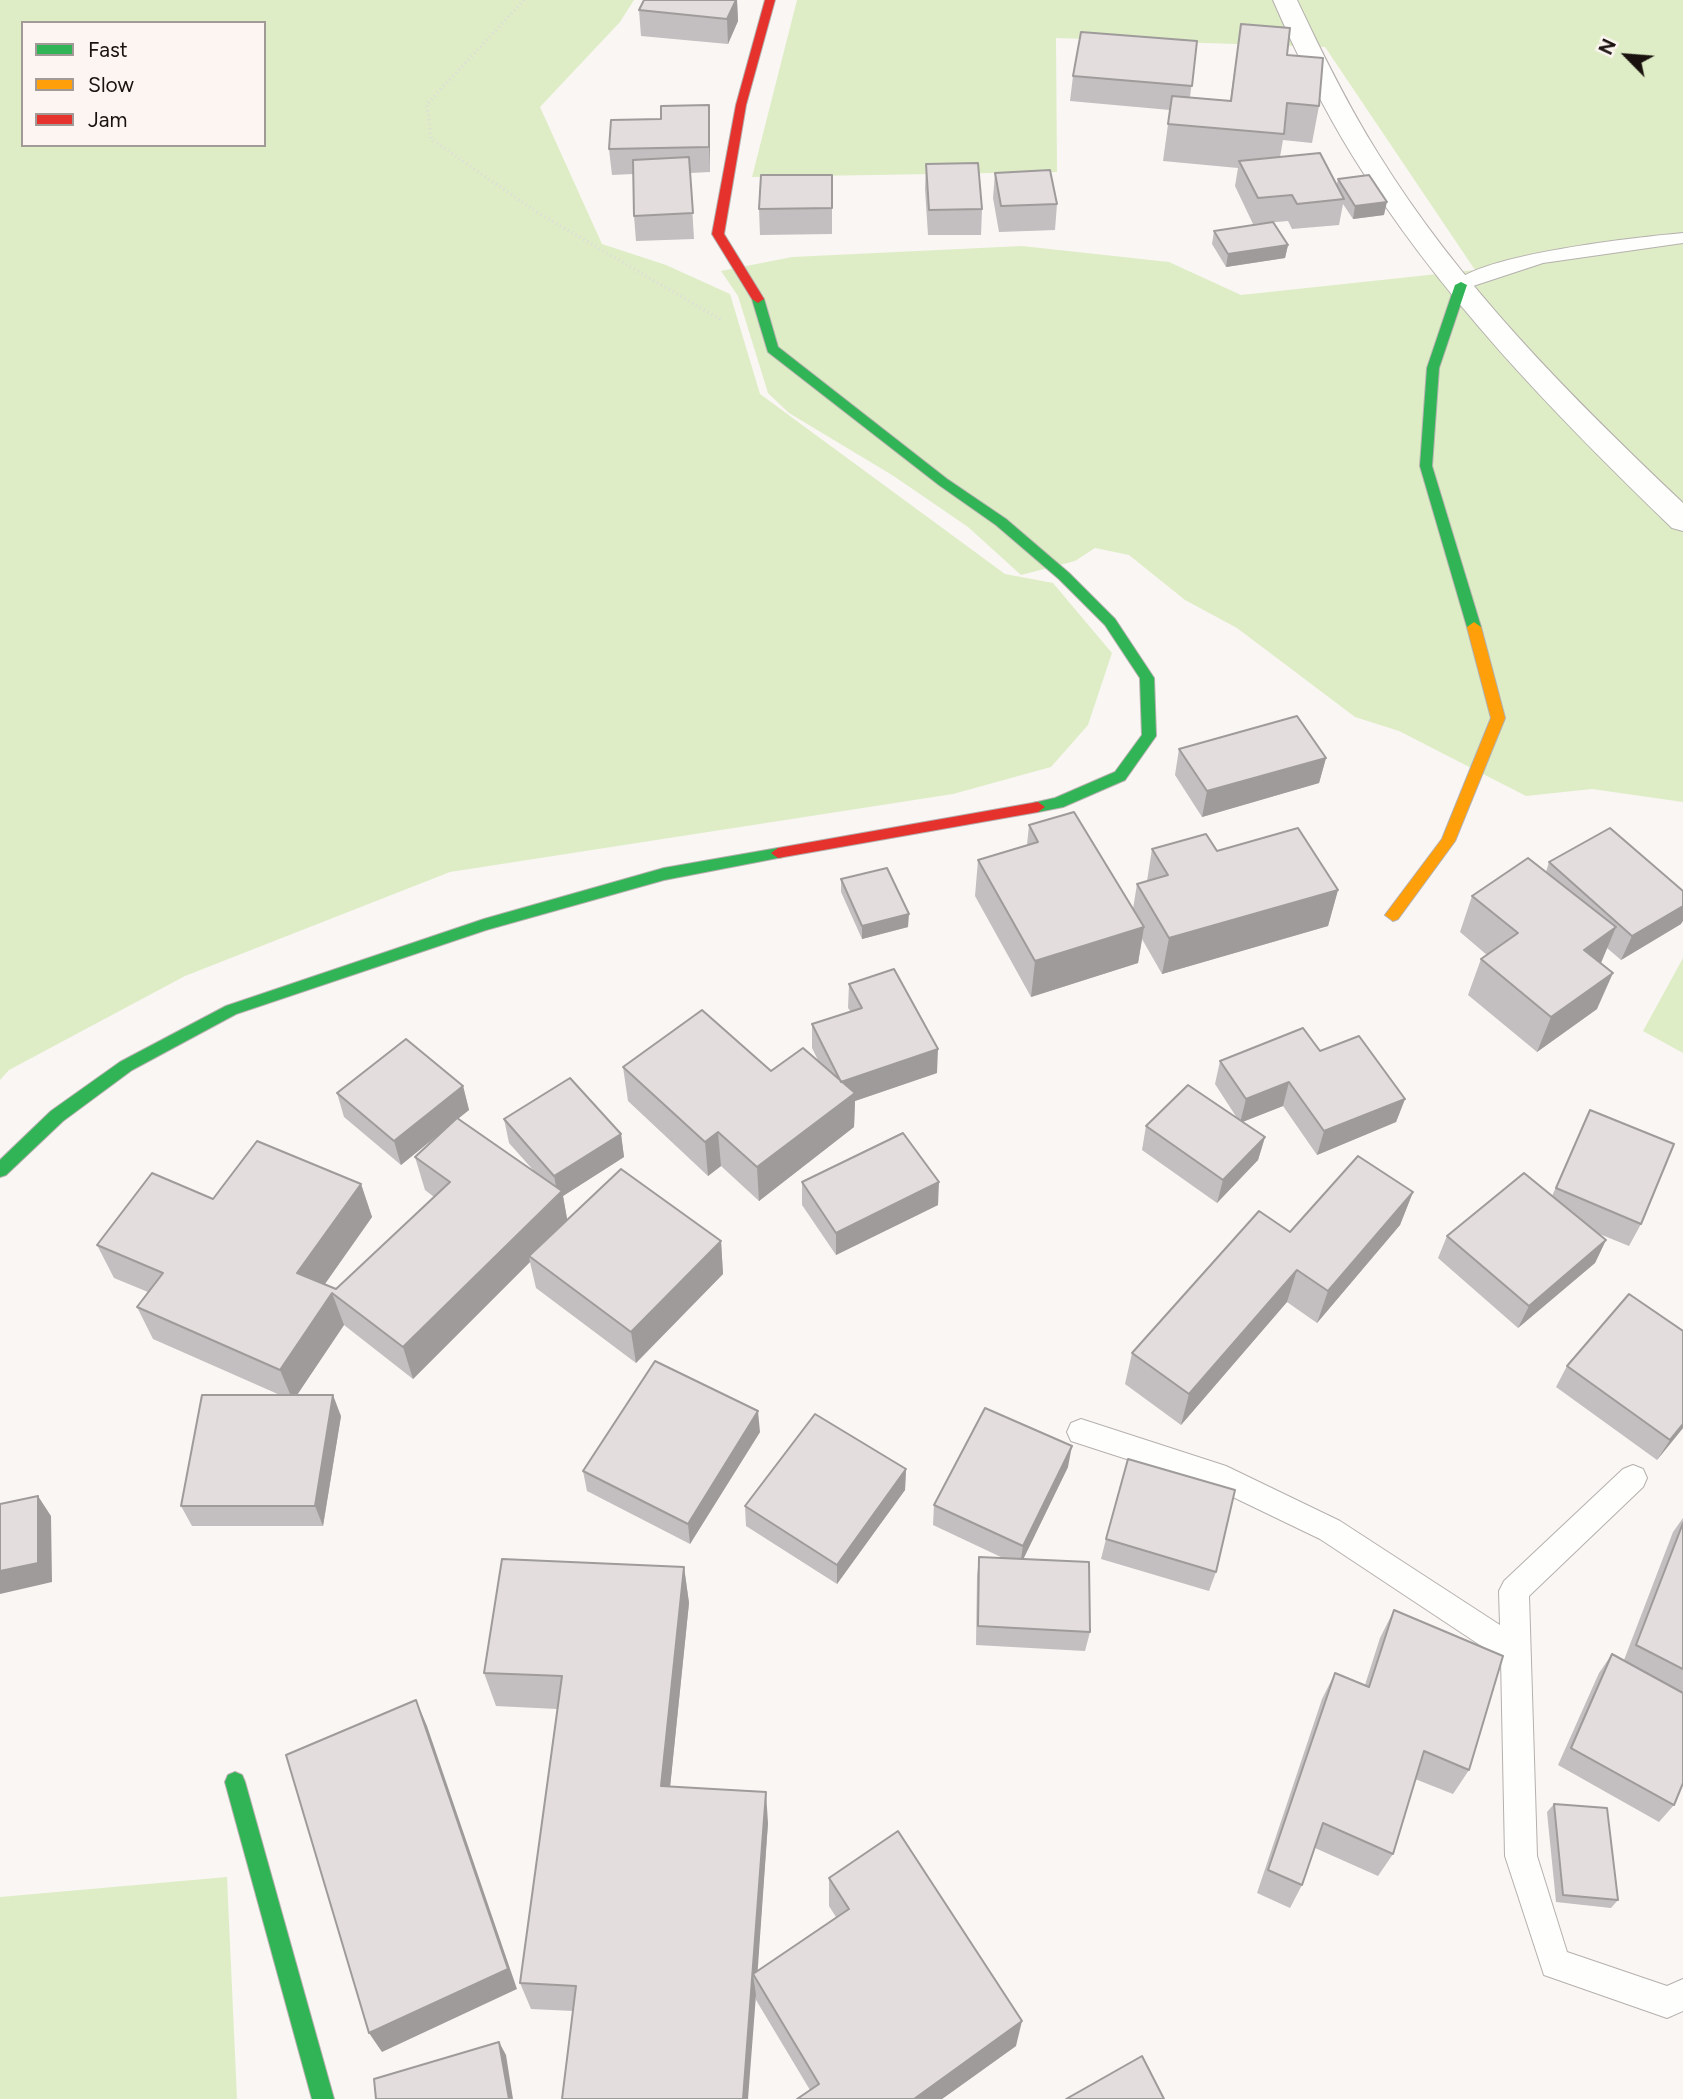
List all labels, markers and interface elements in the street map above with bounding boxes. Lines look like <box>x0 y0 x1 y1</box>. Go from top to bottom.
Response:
legend <box>21 21 266 147</box>
north arrow <box>1592 21 1662 91</box>
text: N <box>1594 35 1621 58</box>
text: Fast <box>88 37 128 62</box>
text: Slow <box>88 72 134 97</box>
text: Jam <box>88 107 127 132</box>

